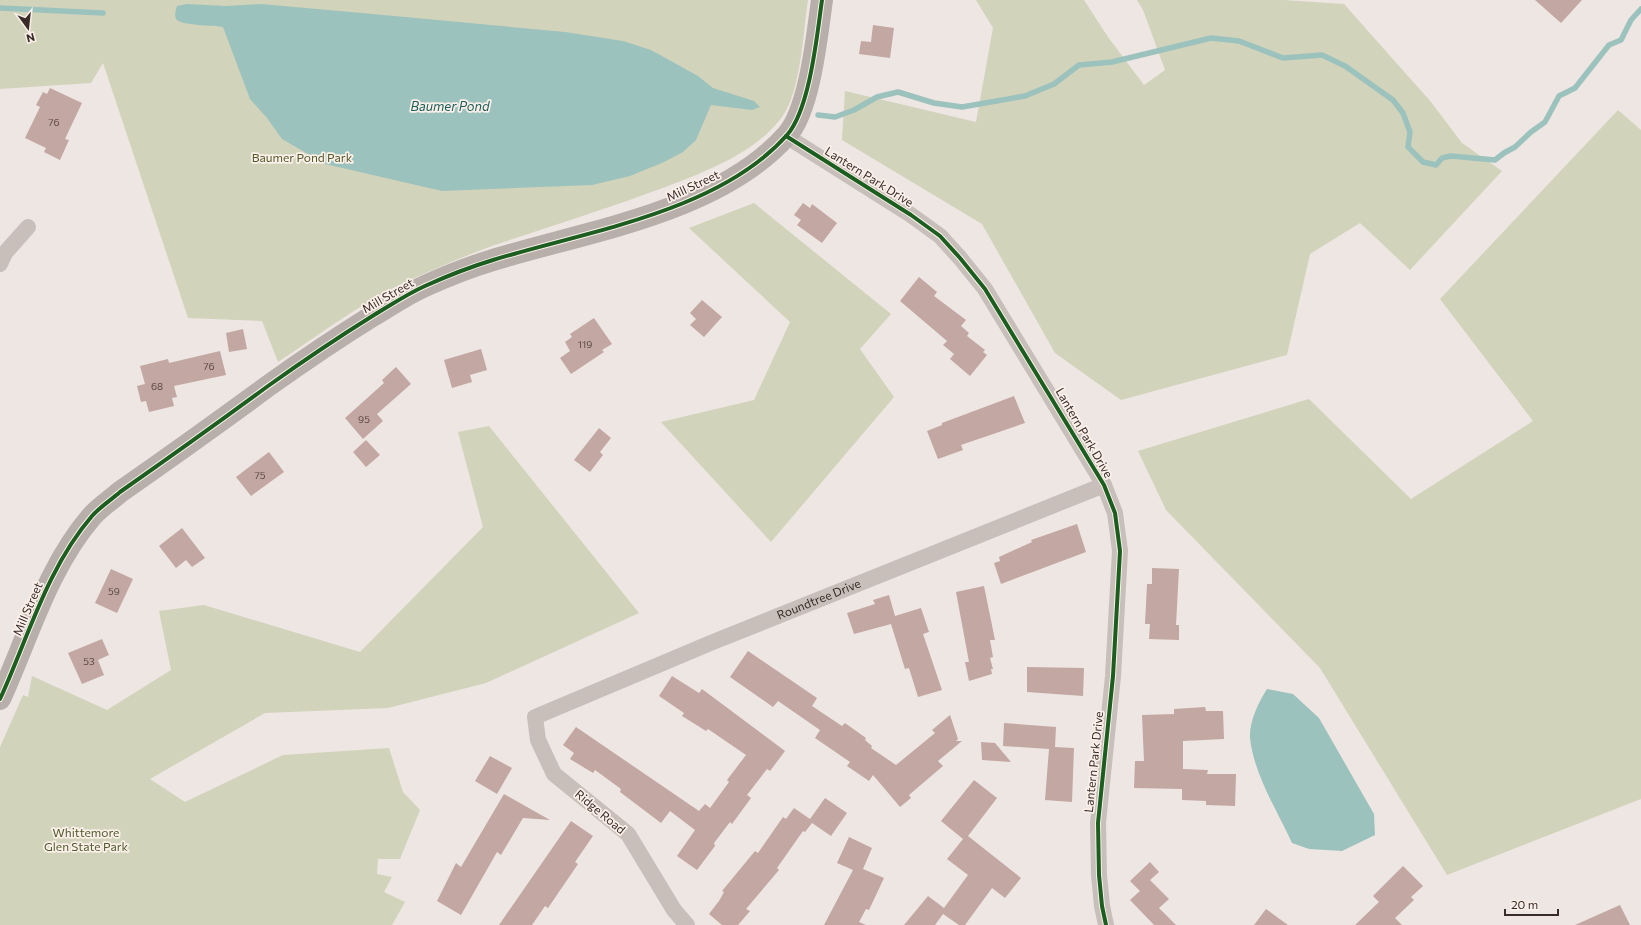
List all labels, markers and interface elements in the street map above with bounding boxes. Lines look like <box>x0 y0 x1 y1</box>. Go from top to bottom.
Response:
north arrow <box>8 8 48 48</box>
text: N <box>25 31 36 45</box>
water label: Baumer Pond <box>411 98 490 114</box>
house number: 76 <box>48 116 60 128</box>
street label: Lantern Park Drive <box>823 143 916 209</box>
park label: Baumer Pond Park <box>252 150 353 164</box>
street label: Mill Street <box>664 167 721 203</box>
street label: Mill Street <box>359 275 416 315</box>
house number: 119 <box>578 338 592 350</box>
house number: 76 <box>203 360 215 372</box>
house number: 68 <box>151 380 163 392</box>
street label: Lantern Park Drive <box>1053 385 1116 480</box>
house number: 95 <box>358 413 370 425</box>
house number: 75 <box>255 469 266 481</box>
street label: Roundtree Drive <box>775 575 862 622</box>
street label: Mill Street <box>10 580 45 638</box>
house number: 59 <box>108 585 120 597</box>
house number: 53 <box>83 655 95 667</box>
street label: Lantern Park Drive <box>1081 711 1105 813</box>
street label: Ridge Road <box>573 786 629 836</box>
park label: Whittemore Glen State Park <box>44 825 129 853</box>
scale bar <box>1505 891 1558 917</box>
text: 20 m <box>1511 897 1538 911</box>

